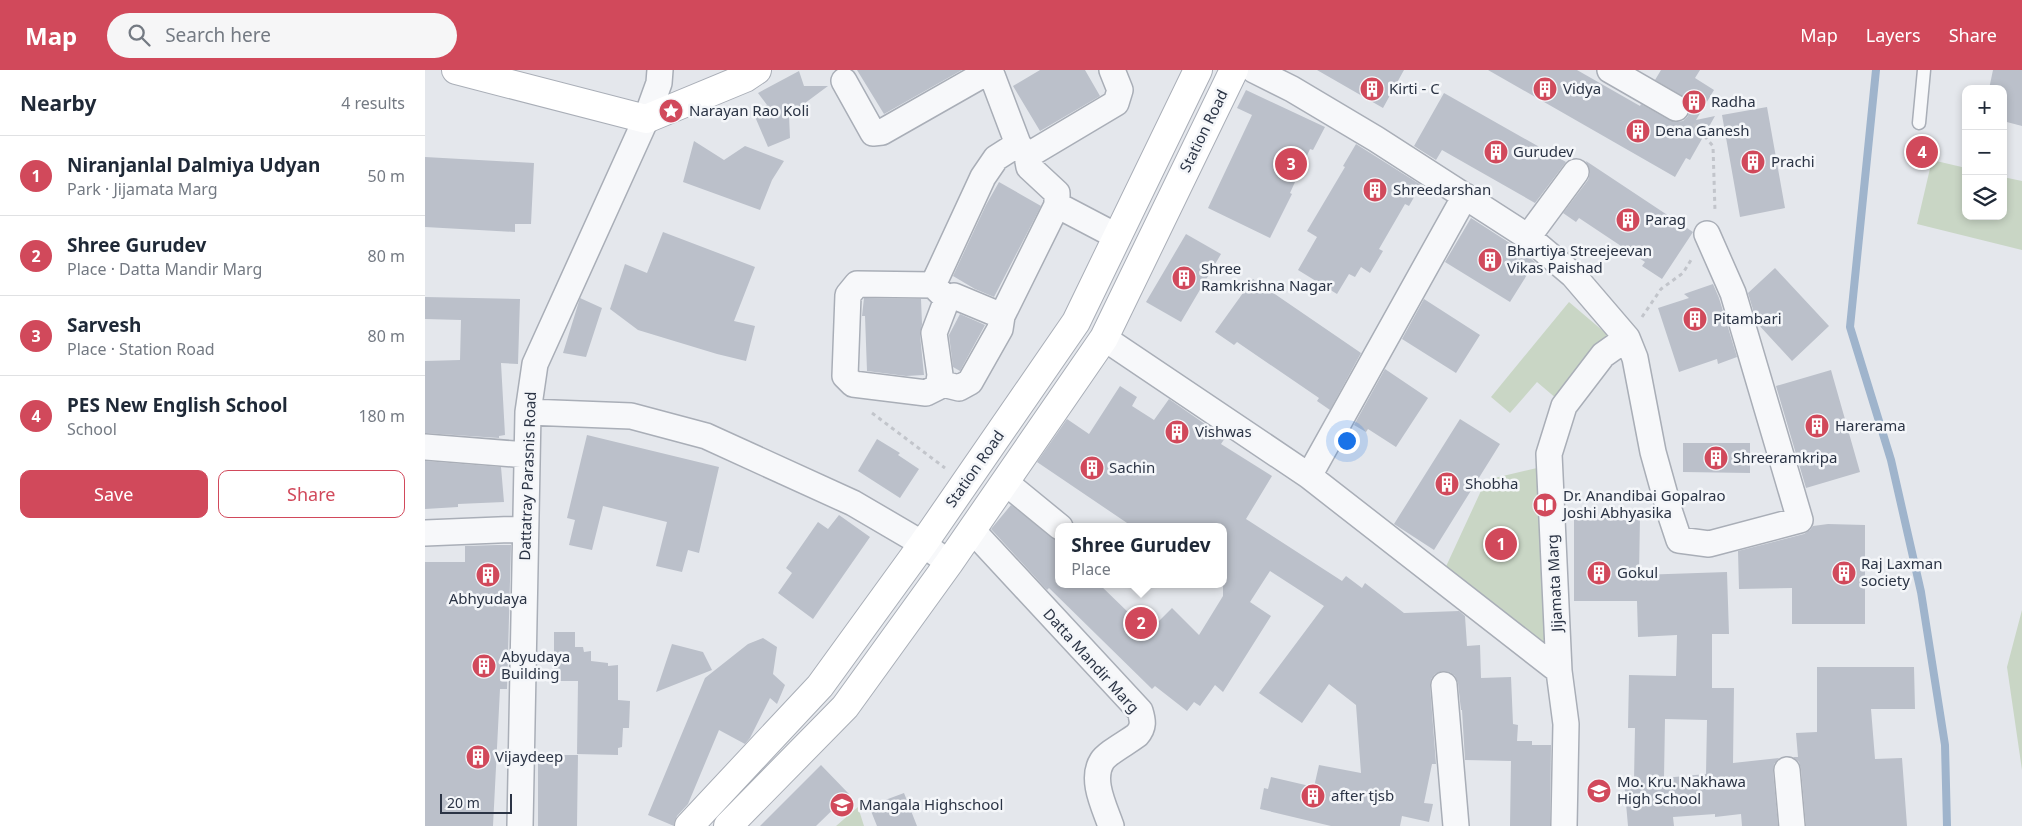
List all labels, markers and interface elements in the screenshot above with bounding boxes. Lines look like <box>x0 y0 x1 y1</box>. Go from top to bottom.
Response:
search box <box>107 13 457 58</box>
text: Map <box>25 19 77 52</box>
icon: search <box>125 21 153 49</box>
text: Search here <box>165 22 271 48</box>
text: Map <box>1800 23 1838 47</box>
text: Layers <box>1866 23 1921 47</box>
text: Share <box>1949 23 1997 47</box>
building icon: Kirti - C <box>1359 76 1385 102</box>
building icon: Vidya <box>1532 76 1558 102</box>
place label: Kirti - C <box>1389 78 1440 98</box>
place label: Vidya <box>1563 78 1601 98</box>
map controls <box>1962 85 2007 220</box>
button: + <box>1962 85 2007 130</box>
street label: Station Road <box>1174 86 1232 175</box>
text: Nearby <box>20 89 96 117</box>
building icon: Radha <box>1681 89 1707 115</box>
place label: Radha <box>1711 91 1756 111</box>
text: 4 results <box>341 92 405 114</box>
place icon: Narayan Rao Koli <box>658 98 684 124</box>
place label: Narayan Rao Koli <box>689 100 809 120</box>
building icon: Dena Ganesh <box>1625 118 1651 144</box>
place label: Dena Ganesh <box>1655 120 1750 140</box>
button: − <box>1962 130 2007 175</box>
pin: 4 <box>1906 133 1938 171</box>
building icon: Gurudev <box>1483 139 1509 165</box>
place label: Gurudev <box>1513 141 1574 161</box>
pin: 3 <box>1275 145 1307 183</box>
building icon: Prachi <box>1740 149 1766 175</box>
place label: Prachi <box>1771 151 1815 171</box>
text: Niranjanlal Dalmiya Udyan <box>67 152 320 178</box>
text: 1 <box>31 165 41 187</box>
text: 50 m <box>368 165 405 187</box>
button: layers <box>1962 175 2007 220</box>
building icon: Shreedarshan <box>1362 177 1388 203</box>
text: Park · Jijamata Marg <box>67 178 218 200</box>
place label: Shreedarshan <box>1393 179 1491 199</box>
building icon: Parag <box>1615 207 1641 233</box>
place label: Parag <box>1645 209 1686 229</box>
text: Shree Gurudev <box>67 232 206 258</box>
place label: Bhartiya Streejeevan Vikas Paishad <box>1507 240 1652 277</box>
text: 2 <box>31 245 41 267</box>
text: 80 m <box>368 245 405 267</box>
building icon: Bhartiya Streejeevan Vikas Paishad <box>1477 247 1503 273</box>
text: Place · Datta Mandir Marg <box>67 258 262 280</box>
place label: Shree Ramkrishna Nagar <box>1201 258 1333 295</box>
building icon: Shree Ramkrishna Nagar <box>1171 265 1197 291</box>
building icon: Pitambari <box>1682 306 1708 332</box>
place label: Pitambari <box>1713 308 1782 328</box>
text: Sarvesh <box>67 312 141 338</box>
text: 3 <box>31 325 41 347</box>
text: 80 m <box>368 325 405 347</box>
text: Place · Station Road <box>67 338 215 360</box>
street label: Dattatray Parasnis Road <box>514 391 540 561</box>
text: PES New English School <box>67 392 288 418</box>
text: 4 <box>31 405 41 427</box>
text: 180 m <box>358 405 405 427</box>
building icon: Harerama <box>1804 413 1830 439</box>
place label: Harerama <box>1835 415 1906 435</box>
text: School <box>67 418 117 440</box>
building icon: Vishwas <box>1164 419 1190 445</box>
place label: Vishwas <box>1195 421 1252 441</box>
street label: Station Road <box>940 426 1008 511</box>
your location <box>1334 428 1360 454</box>
building icon: Shreeramkripa <box>1703 445 1729 471</box>
place label: Shreeramkripa <box>1733 447 1837 467</box>
building icon: Sachin <box>1079 455 1105 481</box>
place label: Sachin <box>1109 457 1155 477</box>
button: Save <box>20 470 208 518</box>
button: Share <box>218 470 405 518</box>
building icon: Shobha <box>1434 471 1460 497</box>
place label: Shobha <box>1465 473 1519 493</box>
place label: Dr. Anandibai Gopalrao Joshi Abhyasika <box>1561 485 1726 522</box>
library icon: Dr. Anandibai Gopalrao Joshi Abhyasika <box>1532 492 1558 518</box>
popup <box>1055 523 1227 588</box>
pin: 1 <box>1485 525 1517 563</box>
text: Shree Gurudev <box>1071 532 1211 558</box>
street label: Jijamata Marg <box>1541 534 1567 634</box>
place label: Raj Laxman society <box>1861 553 1942 590</box>
text: Place <box>1071 558 1111 580</box>
building icon: Gokul <box>1586 560 1612 586</box>
building icon: Raj Laxman society <box>1831 560 1857 586</box>
building icon: Abhyudaya <box>475 562 501 588</box>
place label: Gokul <box>1617 562 1658 582</box>
place label: Abhyudaya <box>449 588 527 608</box>
street label: Datta Mandir Marg <box>1039 604 1144 717</box>
pin: 2 <box>1125 604 1157 642</box>
place label: Abyudaya Building <box>501 646 570 683</box>
building icon: Abyudaya Building <box>471 653 497 679</box>
building icon: Vijaydeep <box>465 744 491 770</box>
place label: Vijaydeep <box>495 746 563 766</box>
place label: Mo. Kru. Nakhawa High School <box>1617 771 1746 808</box>
school or university icon: Mo. Kru. Nakhawa High School <box>1586 778 1612 804</box>
building icon: after tjsb <box>1300 783 1326 809</box>
place label: after tjsb <box>1331 785 1394 805</box>
scale bar <box>440 791 513 814</box>
school or university icon: Mangala Highschool <box>829 792 855 818</box>
text: 20 m <box>447 793 480 812</box>
place label: Mangala Highschool <box>859 794 1003 814</box>

